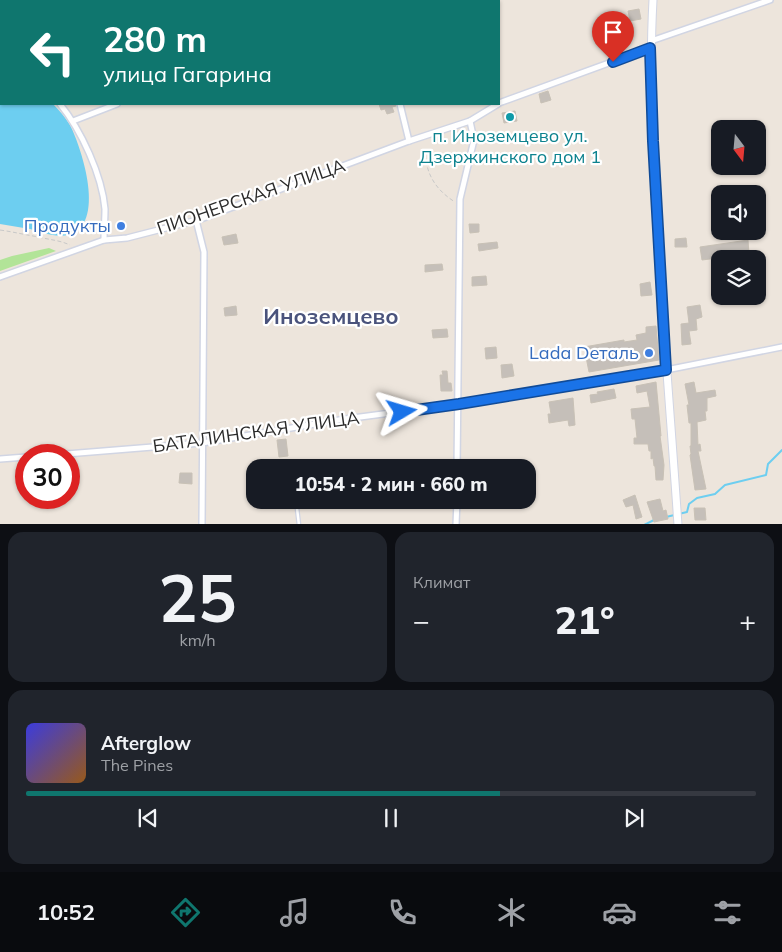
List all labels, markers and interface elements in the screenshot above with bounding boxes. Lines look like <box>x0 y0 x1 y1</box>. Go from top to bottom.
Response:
pin <box>592 11 634 62</box>
text: 280 m <box>103 17 207 61</box>
icon: arrive <box>599 18 627 46</box>
icon: left <box>20 20 85 85</box>
text: улица Гагарина <box>103 60 272 88</box>
marker: п. Иноземцево ул. Дзержинского дом 1 <box>504 111 516 123</box>
north arrow <box>711 120 766 175</box>
map controls <box>711 120 766 305</box>
place label: п. Иноземцево ул. Дзержинского дом 1 <box>419 124 601 168</box>
street label: ПИОНЕРСКАЯ УЛИЦА <box>154 153 348 240</box>
button: sound <box>711 185 766 240</box>
place label: Продукты <box>24 214 111 237</box>
marker: Продукты <box>115 220 127 232</box>
button: layers <box>711 250 766 305</box>
district label: Иноземцево <box>263 302 399 330</box>
place label: Lada Dеталь <box>529 341 639 364</box>
marker: Lada Dеталь <box>643 347 655 359</box>
position arrow <box>375 385 427 437</box>
street label: БАТАЛИНСКАЯ УЛИЦА <box>151 406 361 457</box>
speed limit sign: 30 <box>15 444 80 509</box>
text: 10:54 · 2 мин · 660 m <box>294 472 488 496</box>
text: 25 <box>158 557 237 638</box>
text: Климат <box>413 572 470 592</box>
text: 21° <box>554 596 615 644</box>
text: − <box>413 603 430 638</box>
text: + <box>739 603 756 638</box>
text: km/h <box>179 630 216 650</box>
text: Afterglow <box>101 731 191 755</box>
text: The Pines <box>101 755 173 775</box>
icon: previous <box>134 804 162 832</box>
icon: pause <box>377 804 405 832</box>
icon: next <box>620 804 648 832</box>
icon: directions <box>168 895 203 930</box>
icon: music <box>277 895 312 930</box>
icon: phone <box>385 895 420 930</box>
icon: climate <box>494 895 529 930</box>
icon: car <box>602 895 637 930</box>
icon: filters <box>710 895 745 930</box>
text: 10:52 <box>37 898 95 926</box>

